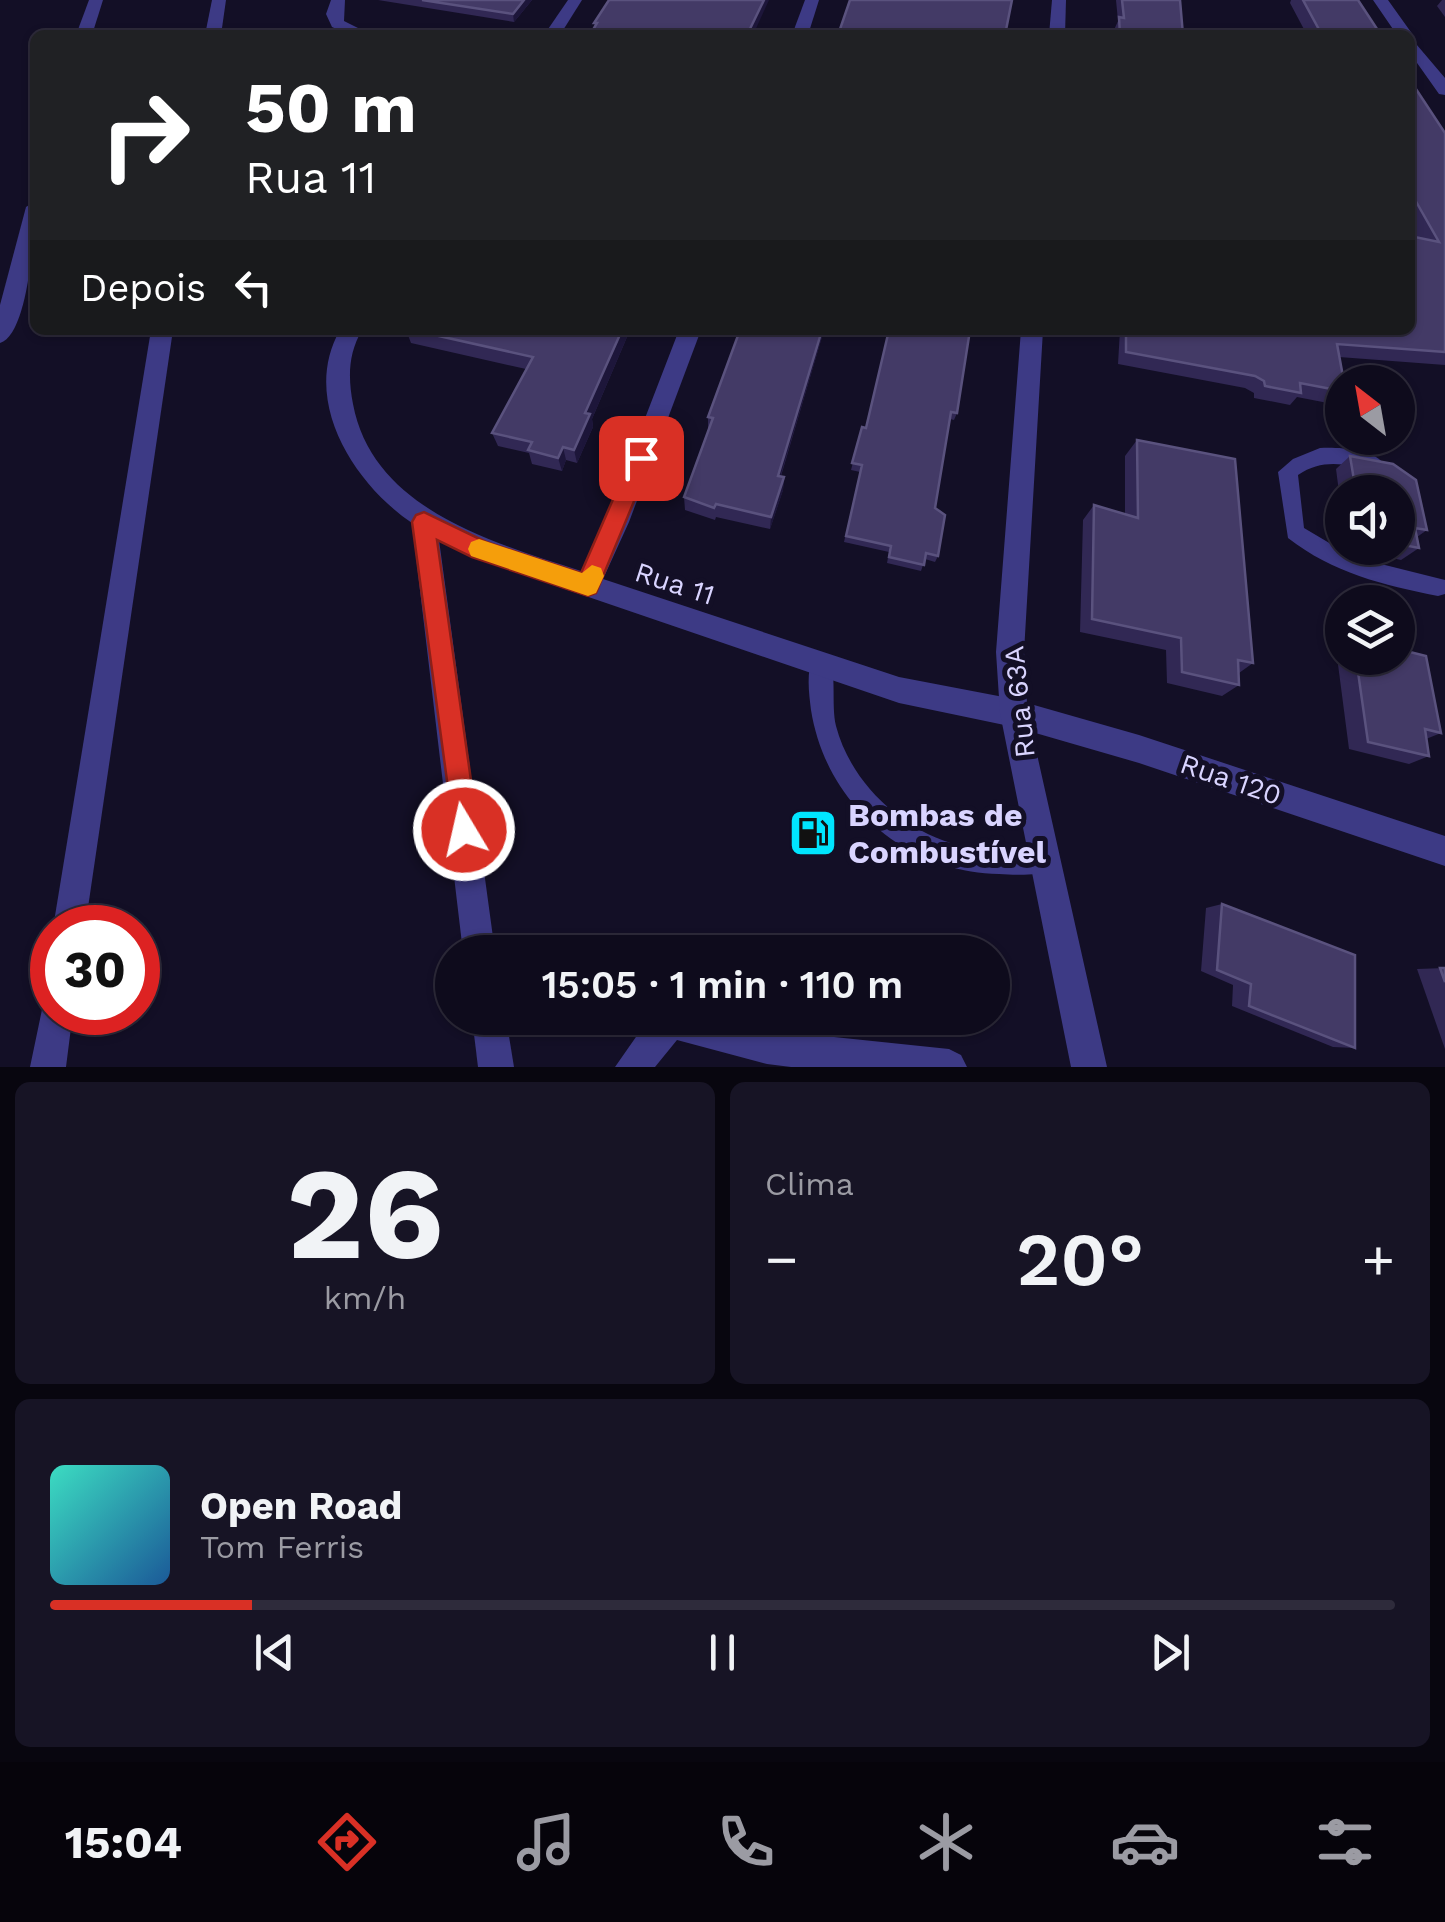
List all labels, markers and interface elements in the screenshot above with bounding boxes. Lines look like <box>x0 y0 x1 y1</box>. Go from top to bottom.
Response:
text: 50 m <box>245 67 417 149</box>
icon: right <box>80 70 210 200</box>
text: Rua 11 <box>245 151 376 204</box>
icon: left <box>226 260 281 315</box>
text: Depois <box>80 266 206 310</box>
north arrow <box>1325 365 1415 455</box>
map controls <box>1325 365 1415 675</box>
pin <box>599 416 684 501</box>
icon: arrive <box>614 431 669 486</box>
button: sound <box>1325 475 1415 565</box>
street label: Rua 11 <box>631 555 719 612</box>
button: layers <box>1325 585 1415 675</box>
street label: Rua 63A <box>997 644 1042 759</box>
street label: Rua 120 <box>1176 747 1286 812</box>
position arrow <box>412 778 516 882</box>
place label: Bombas de Combustível <box>848 796 1046 871</box>
fuel station icon: Bombas de Combustível <box>787 807 839 859</box>
speed limit sign: 30 <box>30 905 160 1035</box>
text: 15:05 · 1 min · 110 m <box>542 963 903 1007</box>
text: 26 <box>286 1137 444 1290</box>
text: Clima <box>765 1165 854 1203</box>
text: 20° <box>1016 1215 1144 1303</box>
text: − <box>765 1227 798 1291</box>
text: + <box>1362 1227 1395 1291</box>
text: km/h <box>324 1279 406 1317</box>
text: Open Road <box>200 1484 402 1528</box>
text: Tom Ferris <box>200 1528 364 1566</box>
icon: previous <box>247 1625 302 1680</box>
icon: pause <box>695 1625 750 1680</box>
icon: next <box>1143 1625 1198 1680</box>
icon: directions <box>312 1807 382 1877</box>
icon: music <box>511 1807 581 1877</box>
icon: phone <box>711 1807 781 1877</box>
icon: climate <box>911 1807 981 1877</box>
icon: car <box>1110 1807 1180 1877</box>
icon: filters <box>1310 1807 1380 1877</box>
text: 15:04 <box>65 1816 182 1869</box>

